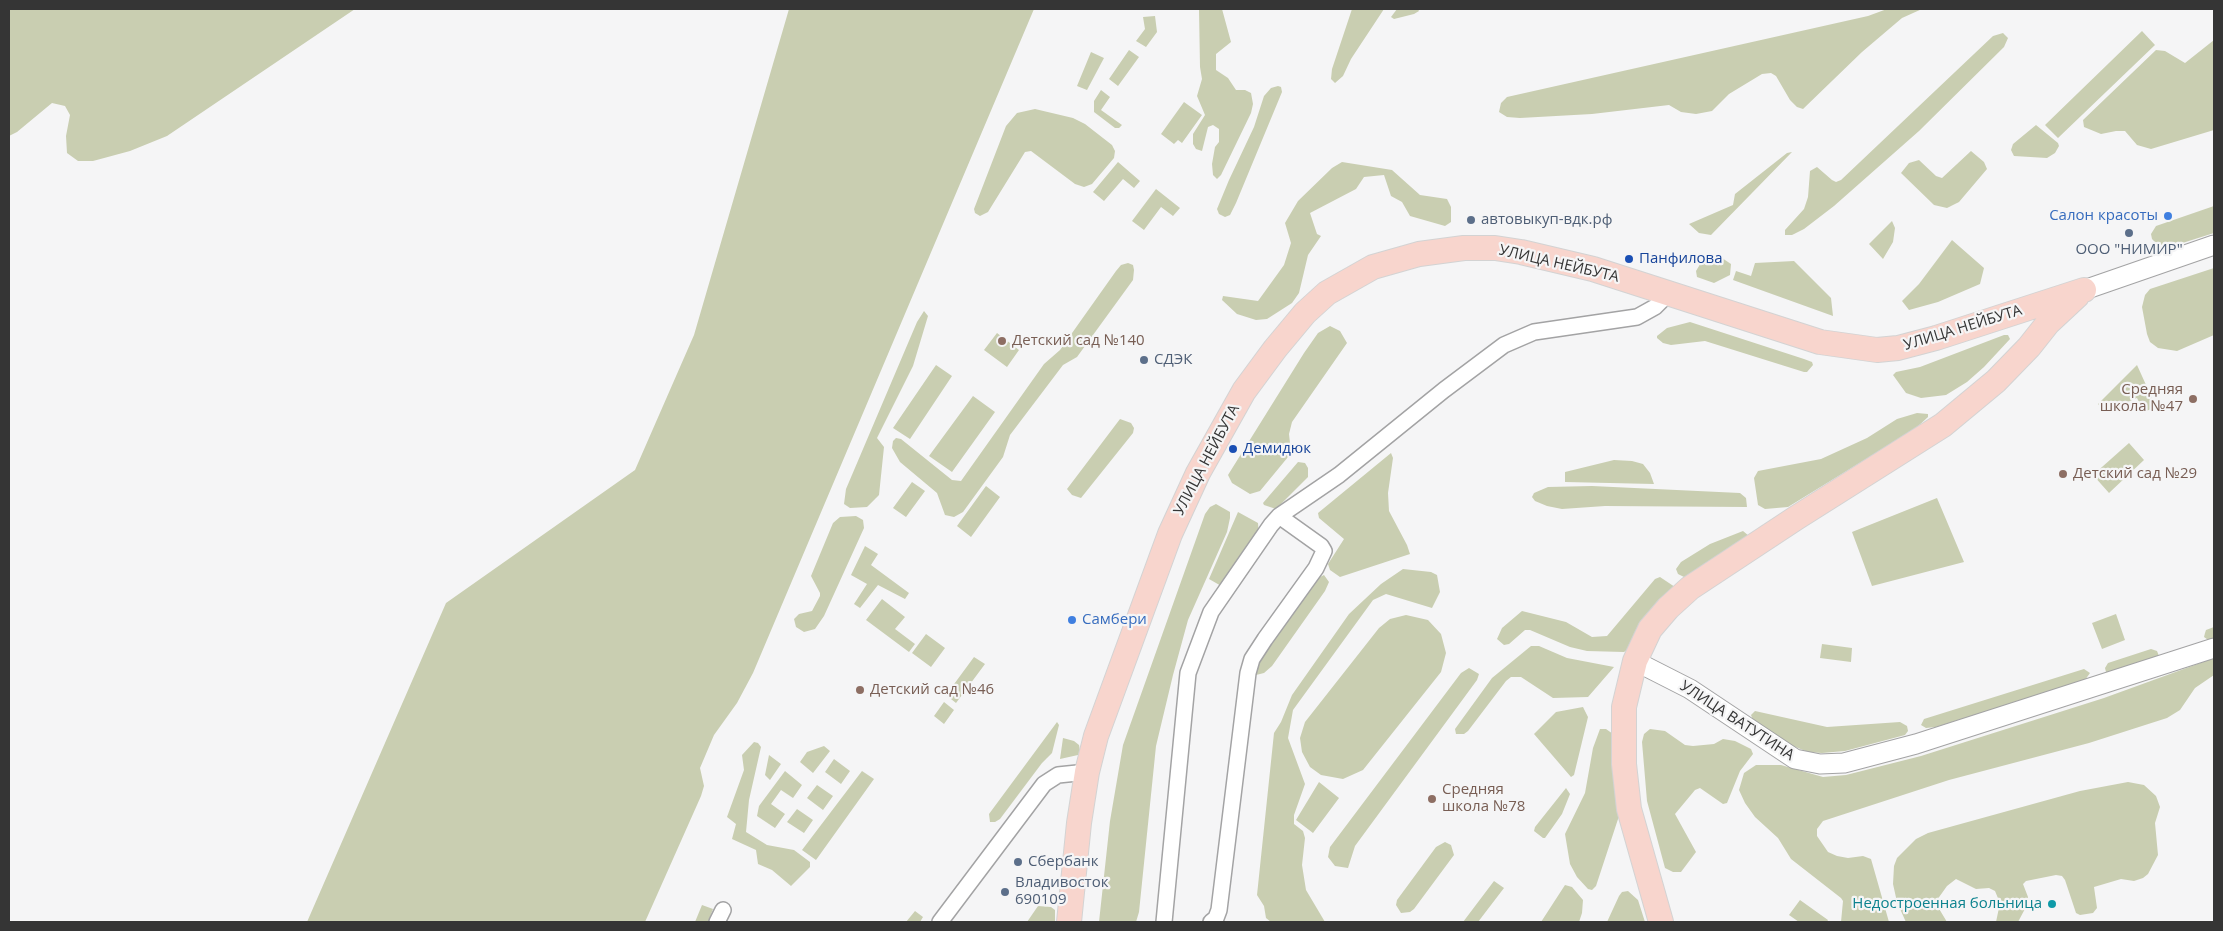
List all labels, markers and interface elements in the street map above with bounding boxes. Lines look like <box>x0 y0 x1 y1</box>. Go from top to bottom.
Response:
place label: Салон красоты <box>2049 207 2158 225</box>
marker: Салон красоты <box>2162 210 2174 222</box>
place label: автовыкуп-вдк.рф <box>1481 211 1612 229</box>
marker: автовыкуп-вдк.рф <box>1465 214 1477 226</box>
marker: ООО "НИМИР" <box>2123 227 2135 239</box>
street label: УЛИЦА НЕЙБУТА <box>1497 241 1621 287</box>
place label: ООО "НИМИР" <box>2075 241 2183 259</box>
place label: Панфилова <box>1639 250 1723 268</box>
marker: Панфилова <box>1623 253 1635 265</box>
street label: УЛИЦА НЕЙБУТА <box>1902 301 2024 355</box>
place label: Детский сад №140 <box>1012 332 1145 350</box>
marker: Детский сад №140 <box>996 335 1008 347</box>
place label: СДЭК <box>1154 351 1192 369</box>
marker: СДЭК <box>1138 354 1150 366</box>
place label: Средняя школа №47 <box>2100 381 2183 416</box>
marker: Средняя школа №47 <box>2187 393 2199 405</box>
street label: УЛИЦА НЕЙБУТА <box>1170 402 1244 518</box>
place label: Демидюк <box>1243 440 1311 458</box>
marker: Демидюк <box>1227 443 1239 455</box>
place label: Детский сад №29 <box>2073 465 2197 483</box>
marker: Детский сад №29 <box>2057 468 2069 480</box>
place label: Самбери <box>1082 611 1147 629</box>
marker: Самбери <box>1066 614 1078 626</box>
street label: УЛИЦА ВАТУТИНА <box>1677 677 1797 765</box>
place label: Детский сад №46 <box>870 681 994 699</box>
marker: Детский сад №46 <box>854 684 866 696</box>
place label: Средняя школа №78 <box>1442 781 1525 816</box>
marker: Средняя школа №78 <box>1426 793 1438 805</box>
place label: Сбербанк <box>1028 853 1098 871</box>
marker: Сбербанк <box>1012 856 1024 868</box>
place label: Владивосток 690109 <box>1015 874 1108 909</box>
marker: Владивосток 690109 <box>999 886 1011 898</box>
place label: Недостроенная больница <box>1852 895 2042 913</box>
marker: Недостроенная больница <box>2046 898 2058 910</box>

